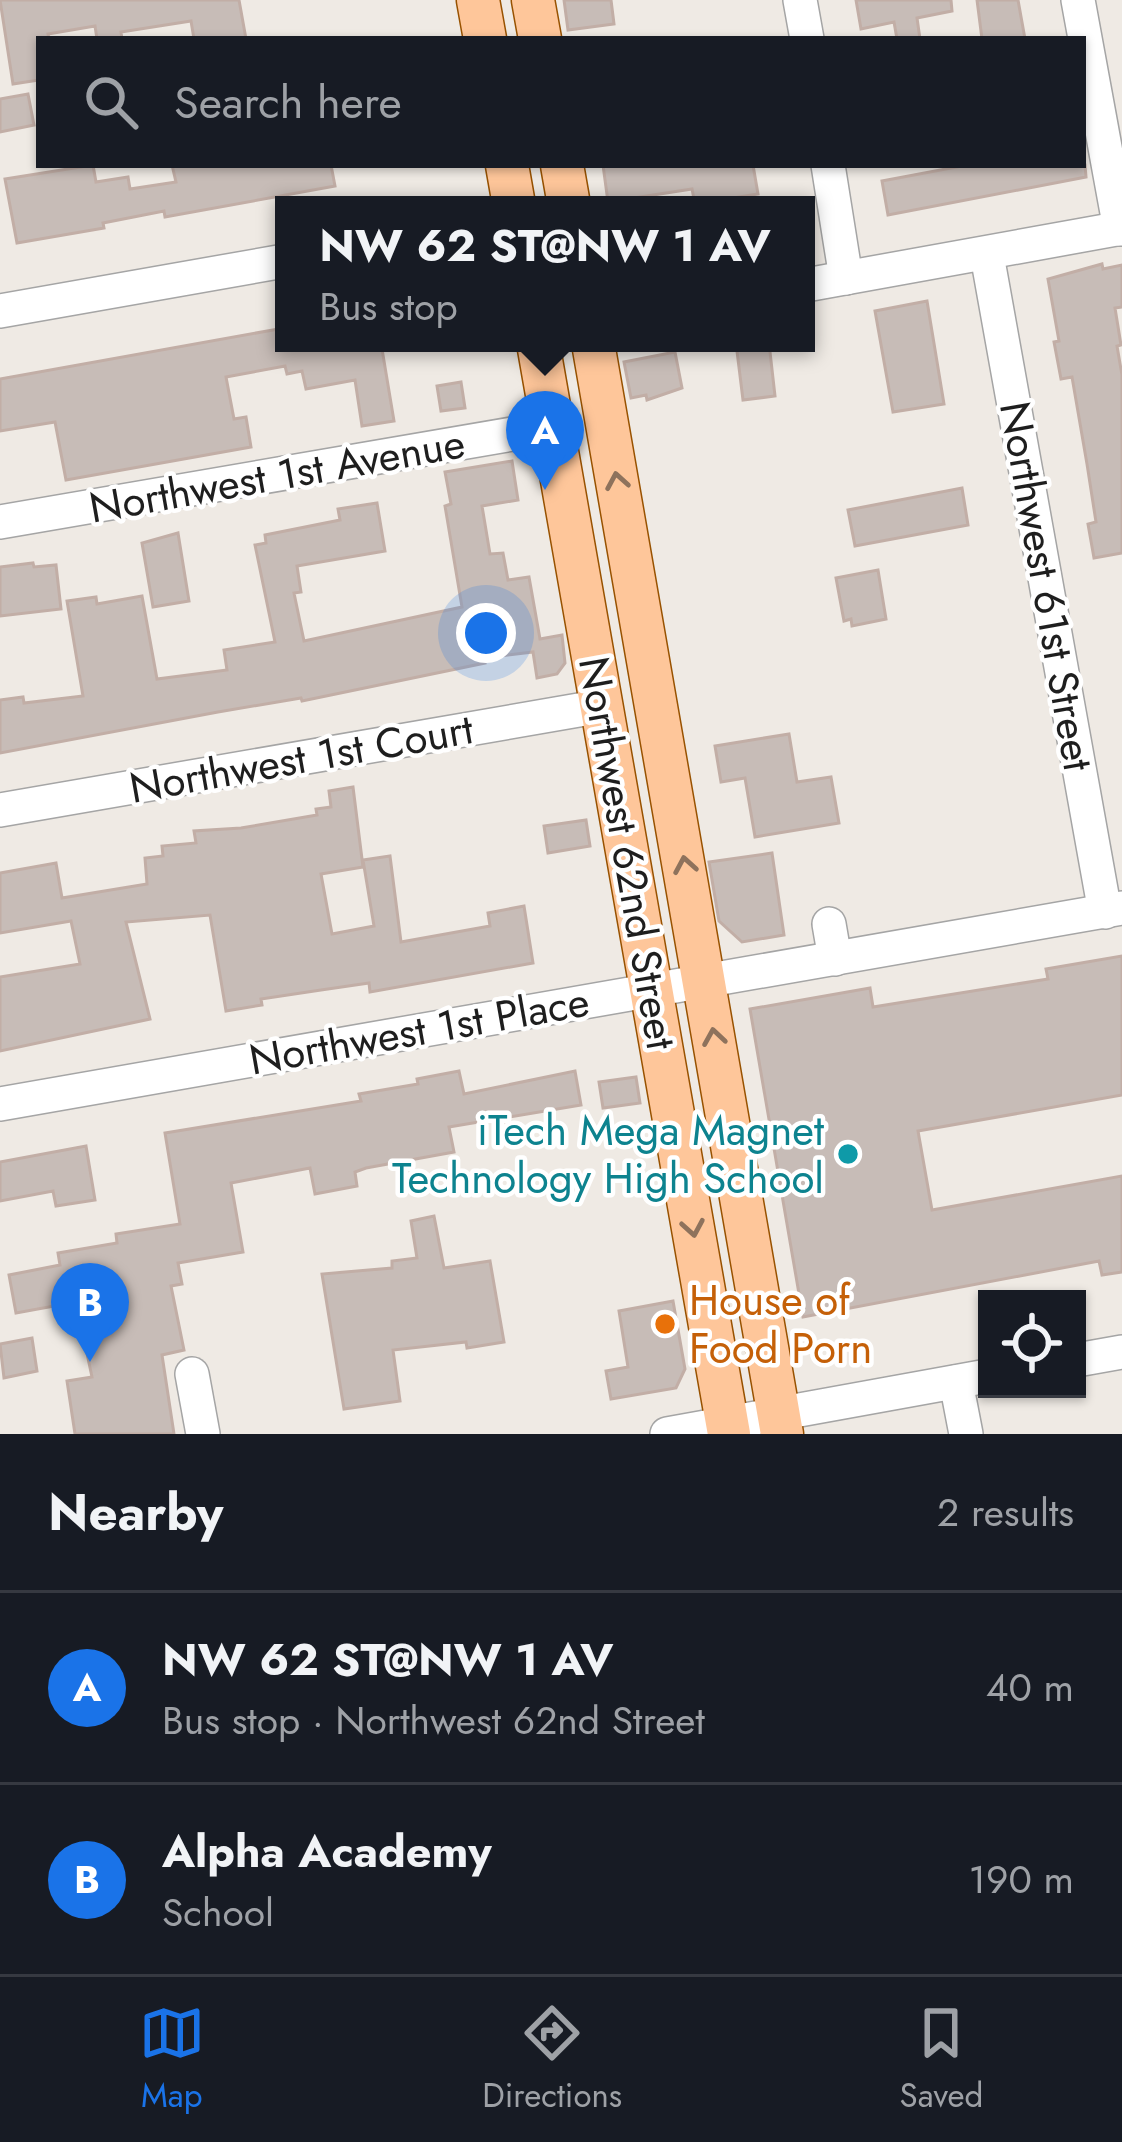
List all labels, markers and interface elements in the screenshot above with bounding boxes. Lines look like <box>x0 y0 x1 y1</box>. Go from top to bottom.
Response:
search box <box>36 36 1086 168</box>
icon: search <box>78 69 144 135</box>
text: Search here <box>174 70 402 135</box>
popup <box>275 196 815 352</box>
text: NW 62 ST@NW 1 AV <box>319 213 771 278</box>
text: Bus stop <box>319 278 458 335</box>
pin: A <box>506 391 584 490</box>
street label: Northwest 61st Street <box>984 397 1109 775</box>
street label: Northwest 1st Avenue <box>85 412 470 539</box>
one-way arrow <box>606 471 631 491</box>
your location <box>456 603 516 663</box>
street label: Northwest 62nd Street <box>563 652 692 1054</box>
street label: Northwest 1st Court <box>125 698 478 819</box>
one-way arrow <box>673 856 698 876</box>
street label: Northwest 1st Place <box>244 971 594 1090</box>
one-way arrow <box>703 1028 728 1048</box>
place label: iTech Mega Magnet Technology High School <box>392 1100 824 1209</box>
marker: iTech Mega Magnet Technology High School <box>835 1141 861 1167</box>
one-way arrow <box>680 1218 705 1238</box>
pin: B <box>51 1263 129 1362</box>
place label: House of Food Porn <box>689 1270 872 1379</box>
map controls <box>978 1290 1086 1398</box>
button: locate <box>978 1290 1086 1398</box>
marker: House of Food Porn <box>652 1311 678 1337</box>
text: Nearby <box>48 1475 223 1549</box>
text: 2 results <box>937 1484 1074 1541</box>
text: NW 62 ST@NW 1 AV <box>162 1627 613 1692</box>
text: A <box>73 1659 101 1716</box>
text: 40 m <box>986 1659 1074 1716</box>
text: Bus stop · Northwest 62nd Street <box>162 1692 705 1749</box>
text: Alpha Academy <box>162 1819 492 1884</box>
text: B <box>74 1851 100 1908</box>
text: 190 m <box>968 1851 1074 1908</box>
text: School <box>162 1884 274 1941</box>
tab: Map <box>139 2000 205 2119</box>
tab: Directions <box>482 2000 622 2119</box>
tab: Saved <box>900 2000 983 2119</box>

